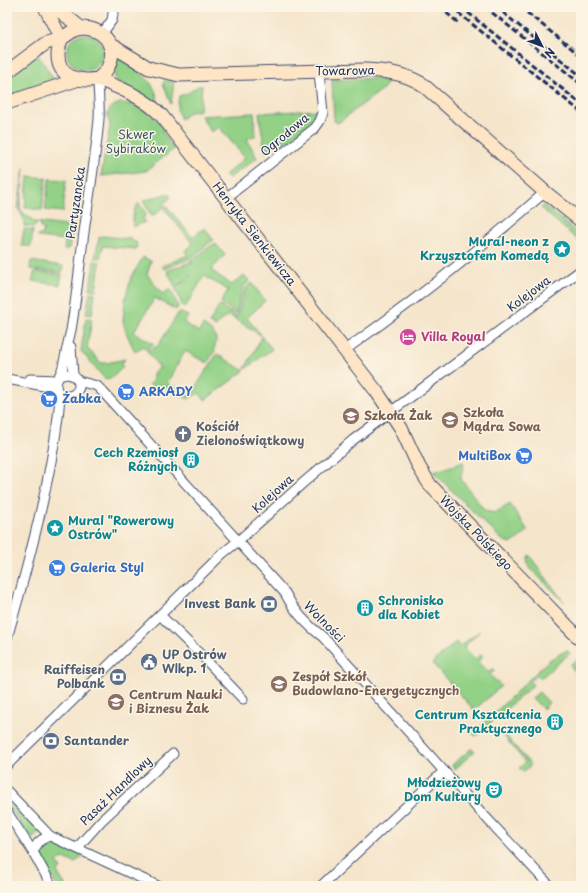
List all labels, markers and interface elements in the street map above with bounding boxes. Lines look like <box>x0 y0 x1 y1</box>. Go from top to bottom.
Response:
north arrow <box>522 26 562 66</box>
text: N <box>540 44 559 62</box>
street label: Towarowa <box>315 60 376 80</box>
street label: Ogrodowa <box>256 108 313 160</box>
park label: Skwer Sybiraków <box>106 125 166 157</box>
street label: Partyzancka <box>61 165 89 240</box>
street label: Henryka Sienkiewicza <box>209 178 301 289</box>
place label: Mural-neon z Krzysztofem Komedą <box>420 232 549 264</box>
place icon: Mural-neon z Krzysztofem Komedą <box>552 239 572 259</box>
street label: Kolejowa <box>503 271 554 316</box>
hotel icon: Villa Royal <box>398 327 418 347</box>
place label: Villa Royal <box>421 327 486 345</box>
supermarket icon: ARKADY <box>116 382 136 402</box>
place label: ARKADY <box>139 382 193 400</box>
supermarket icon: Żabka <box>39 389 59 409</box>
place label: Żabka <box>62 389 102 407</box>
place label: Szkoła Mądra Sowa <box>463 403 541 435</box>
school or university icon: Szkoła Żak <box>341 406 361 426</box>
place label: Szkoła Żak <box>364 406 433 424</box>
school or university icon: Szkoła Mądra Sowa <box>440 410 460 430</box>
place label: Kościół Zielonoświątkowy <box>196 417 304 449</box>
church icon: Kościół Zielonoświątkowy <box>173 424 193 444</box>
place label: Cech Rzemiosł Różnych <box>94 443 179 475</box>
place label: MultiBox <box>458 446 512 464</box>
supermarket icon: MultiBox <box>514 446 534 466</box>
building icon: Cech Rzemiosł Różnych <box>181 450 201 470</box>
street label: Kolejowa <box>248 469 297 517</box>
street label: Wojska Polskiego <box>436 491 517 574</box>
place label: Mural "Rowerowy Ostrów" <box>68 511 174 543</box>
place icon: Mural "Rowerowy Ostrów" <box>45 518 65 538</box>
supermarket icon: Galeria Styl <box>47 558 67 578</box>
place label: Galeria Styl <box>70 558 144 576</box>
place label: Schronisko dla Kobiet <box>378 591 444 623</box>
place label: Invest Bank <box>184 594 256 612</box>
bank icon: Invest Bank <box>259 594 279 614</box>
street label: Wolności <box>300 597 349 646</box>
building icon: Schronisko dla Kobiet <box>355 598 375 618</box>
place label: UP Ostrów Wlkp. 1 <box>162 645 227 677</box>
public building icon: UP Ostrów Wlkp. 1 <box>139 652 159 672</box>
place label: Raiffeisen Polbank <box>44 660 105 692</box>
bank icon: Raiffeisen Polbank <box>108 667 128 687</box>
place label: Zespół Szkół Budowlano-Energetycznych <box>292 667 459 699</box>
school or university icon: Zespół Szkół Budowlano-Energetycznych <box>269 674 289 694</box>
place label: Centrum Nauki i Biznesu Żak <box>129 685 223 717</box>
school or university icon: Centrum Nauki i Biznesu Żak <box>106 692 126 712</box>
place label: Centrum Kształcenia Praktycznego <box>415 705 543 737</box>
building icon: Centrum Kształcenia Praktycznego <box>545 712 565 732</box>
bank icon: Santander <box>41 731 61 751</box>
place label: Santander <box>64 731 130 749</box>
street label: Pasaż Handlowy <box>75 751 155 829</box>
place label: Młodzieżowy Dom Kultury <box>404 773 481 805</box>
theatre icon: Młodzieżowy Dom Kultury <box>484 780 504 800</box>

